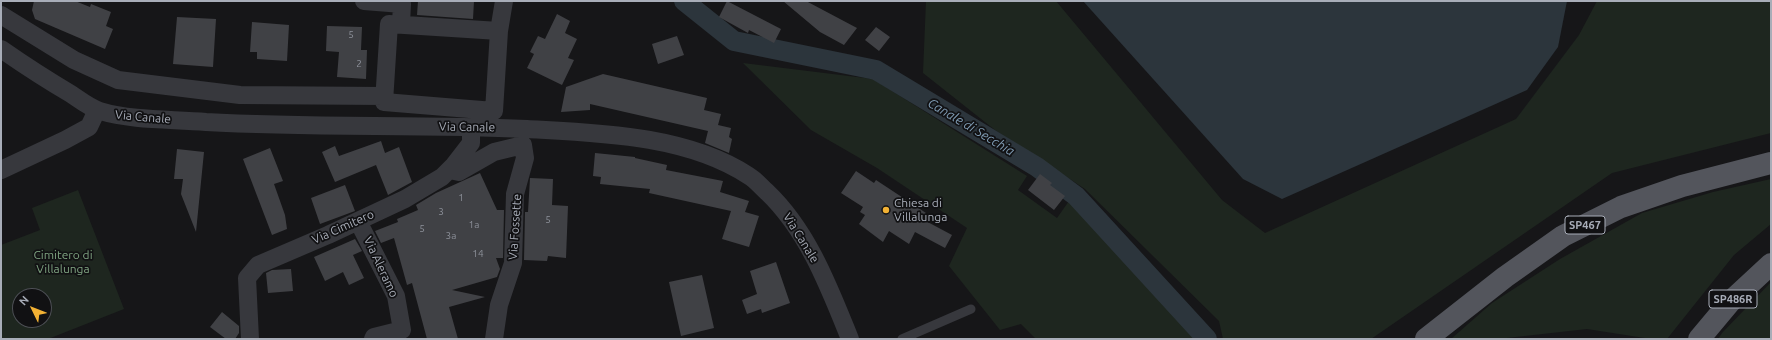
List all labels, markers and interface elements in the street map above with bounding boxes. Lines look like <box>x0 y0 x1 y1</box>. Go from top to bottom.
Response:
house number: 5 <box>348 29 354 41</box>
house number: 2 <box>356 58 362 70</box>
water label: Canale di Secchia <box>925 95 1017 159</box>
street label: Via Canale <box>114 107 172 127</box>
street label: Via Canale <box>439 119 495 135</box>
house number: 1 <box>458 192 464 204</box>
street label: Via Fossette <box>506 193 524 261</box>
place label: Chiesa di Villalunga <box>894 196 947 224</box>
marker: Chiesa di Villalunga <box>881 205 891 215</box>
house number: 3 <box>438 206 444 218</box>
street label: Via Cimitero <box>310 207 376 247</box>
street label: Via Canale <box>780 210 822 266</box>
house number: 5 <box>545 214 551 226</box>
road number: SP467 <box>1565 216 1605 234</box>
house number: 1a <box>469 219 479 231</box>
house number: 5 <box>419 223 425 235</box>
house number: 3a <box>446 230 456 242</box>
street label: Via Aleramo <box>361 234 401 300</box>
park label: Cimitero di Villalunga <box>33 248 93 276</box>
house number: 14 <box>472 248 484 260</box>
north arrow <box>12 288 52 328</box>
road number: SP486R <box>1709 290 1757 308</box>
text: N <box>17 293 31 308</box>

